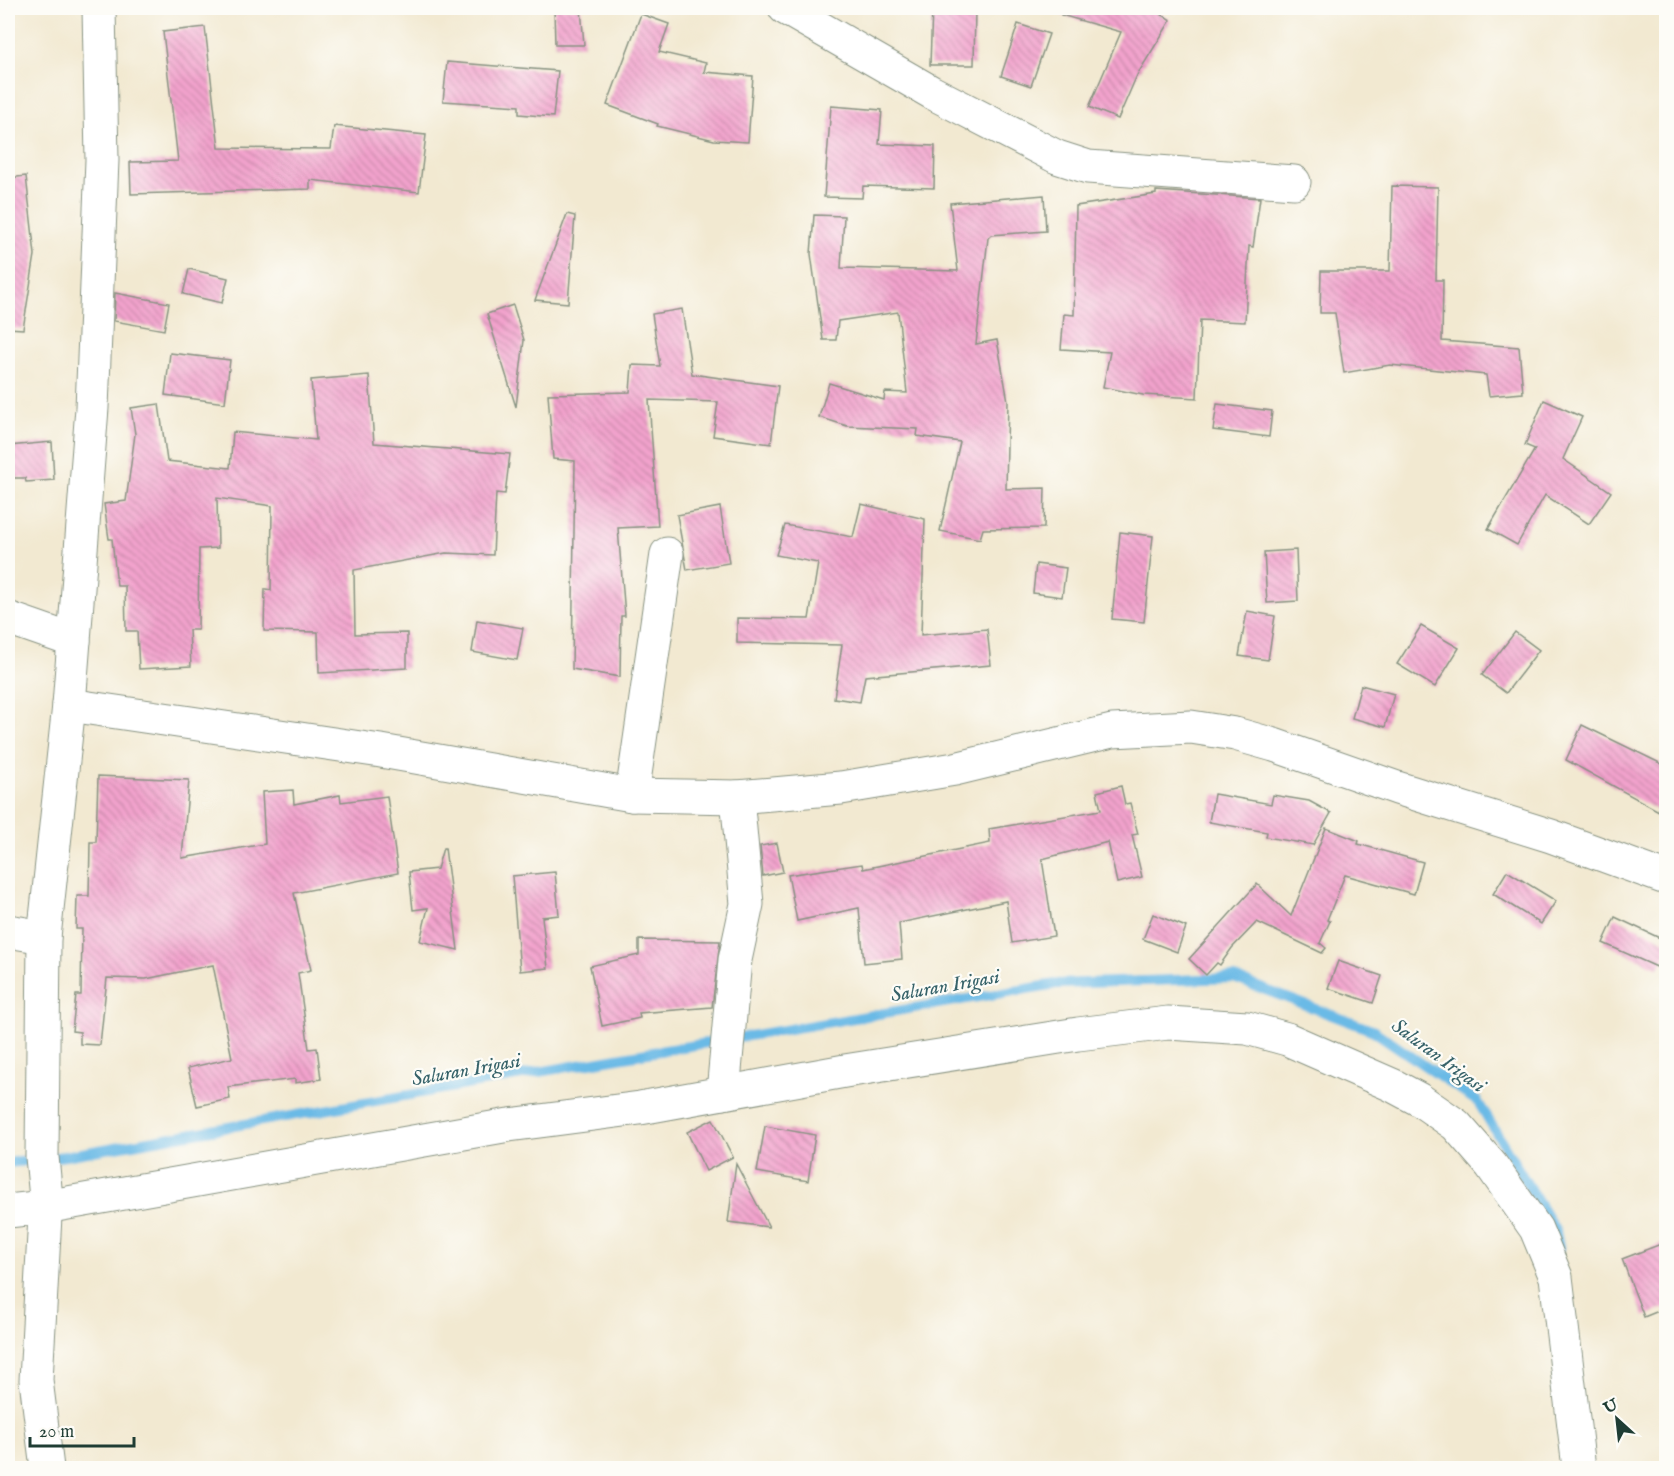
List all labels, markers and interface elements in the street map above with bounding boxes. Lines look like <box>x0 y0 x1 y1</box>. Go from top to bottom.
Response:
water label: Saluran Irigasi <box>889 964 1003 1009</box>
water label: Saluran Irigasi <box>1386 1014 1491 1100</box>
water label: Saluran Irigasi <box>410 1048 524 1093</box>
north arrow <box>1587 1389 1647 1449</box>
text: U <box>1600 1395 1622 1420</box>
scale bar <box>30 1410 134 1448</box>
text: 20 m <box>39 1421 74 1444</box>

